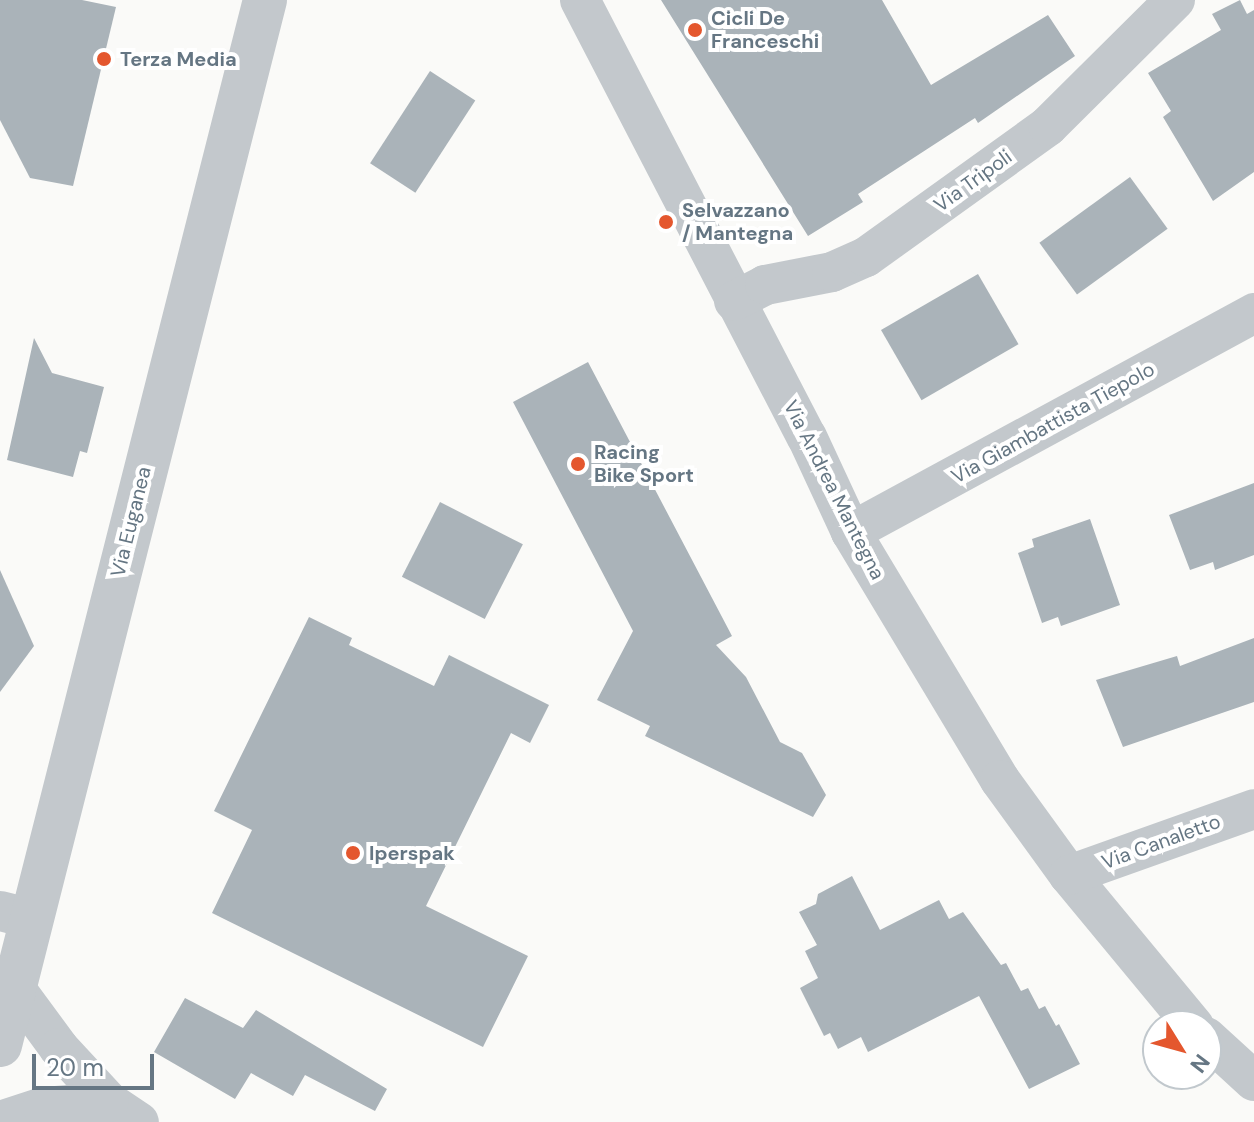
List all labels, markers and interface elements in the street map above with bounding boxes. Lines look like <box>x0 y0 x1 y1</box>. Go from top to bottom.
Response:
place label: Cicli De Franceschi <box>711 6 819 53</box>
marker: Cicli De Franceschi <box>686 21 704 39</box>
place label: Terza Media <box>120 47 237 71</box>
marker: Terza Media <box>95 50 113 68</box>
street label: Via Tripoli <box>929 145 1017 217</box>
place label: Selvazzano / Mantegna <box>682 198 793 245</box>
marker: Selvazzano / Mantegna <box>657 213 675 231</box>
street label: Via Giambattista Tiepolo <box>947 357 1159 489</box>
street label: Via Andrea Mantegna <box>778 396 890 584</box>
place label: Racing Bike Sport <box>594 440 694 487</box>
marker: Racing Bike Sport <box>569 455 587 473</box>
street label: Via Euganea <box>106 464 156 580</box>
street label: Via Canaletto <box>1098 809 1224 875</box>
place label: Iperspak <box>369 841 455 865</box>
marker: Iperspak <box>344 844 362 862</box>
north arrow <box>1142 1010 1222 1090</box>
scale bar <box>36 1038 158 1088</box>
text: N <box>1184 1048 1216 1079</box>
text: 20 m <box>46 1052 104 1083</box>

